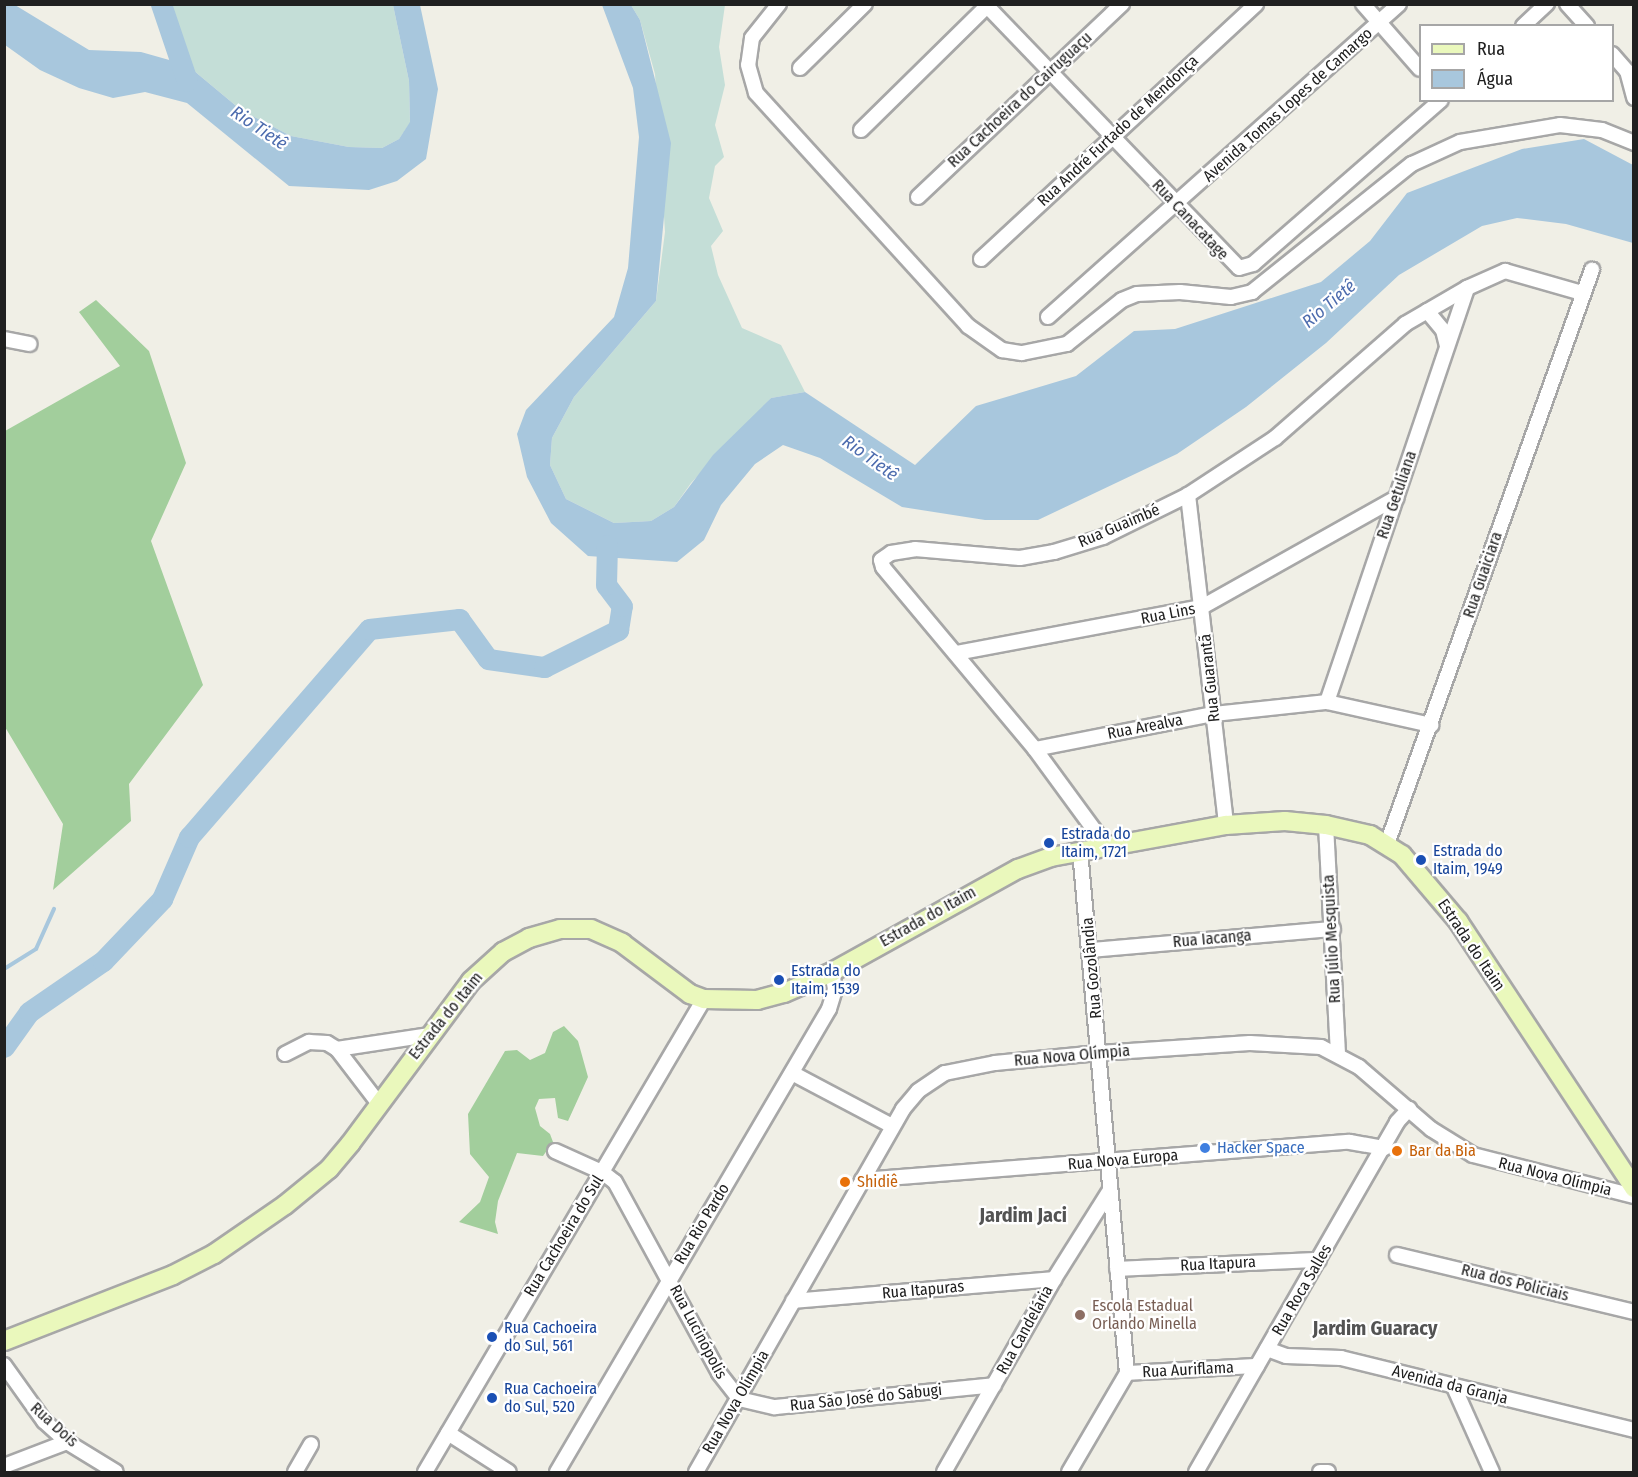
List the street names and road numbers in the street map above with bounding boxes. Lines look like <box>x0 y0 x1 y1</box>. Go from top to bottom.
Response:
street label: Avenida Tomas Lopes de Camargo <box>1199 24 1377 186</box>
street label: Rua Cachoeira do Cairuguaçu <box>944 28 1096 172</box>
street label: Rua André Furtado de Mendonça <box>1034 51 1202 211</box>
street label: Rua Canacatage <box>1148 176 1232 264</box>
street label: Rua Getuliana <box>1373 449 1421 541</box>
street label: Rua Guaimbé <box>1075 500 1163 552</box>
street label: Rua Guaiciara <box>1459 529 1507 621</box>
street label: Rua Lins <box>1139 599 1197 629</box>
street label: Rua Guarantã <box>1196 633 1224 723</box>
street label: Rua Arealva <box>1106 710 1184 744</box>
street label: Rua Júlio Mesquista <box>1319 874 1345 1004</box>
street label: Estrada do Itaim <box>877 883 979 951</box>
street label: Estrada do Itaim <box>1433 895 1509 995</box>
street label: Rua Gozolândia <box>1078 917 1106 1019</box>
street label: Rua Iacanga <box>1172 926 1252 952</box>
street label: Estrada do Itaim <box>405 968 487 1064</box>
street label: Rua Nova Olímpia <box>1013 1041 1131 1071</box>
street label: Rua Nova Europa <box>1067 1146 1179 1174</box>
street label: Rua Nova Olímpia <box>1496 1154 1614 1200</box>
street label: Rua Cachoeira do Sul <box>520 1172 608 1300</box>
street label: Rua Rio Pardo <box>670 1180 734 1268</box>
street label: Rua Roca Salles <box>1268 1241 1336 1339</box>
street label: Rua Itapura <box>1180 1252 1256 1276</box>
street label: Rua dos Policiais <box>1459 1260 1571 1306</box>
street label: Rua Itapuras <box>881 1277 965 1303</box>
street label: Rua Lucinópolis <box>665 1282 731 1382</box>
street label: Rua Candelária <box>993 1282 1057 1378</box>
street label: Rua Nova Olímpia <box>699 1347 773 1457</box>
street label: Rua Auriflama <box>1142 1358 1234 1382</box>
street label: Avenida da Granja <box>1390 1361 1510 1409</box>
street label: Rua São José do Sabugi <box>789 1380 943 1416</box>
street label: Rua Dois <box>26 1399 82 1451</box>

